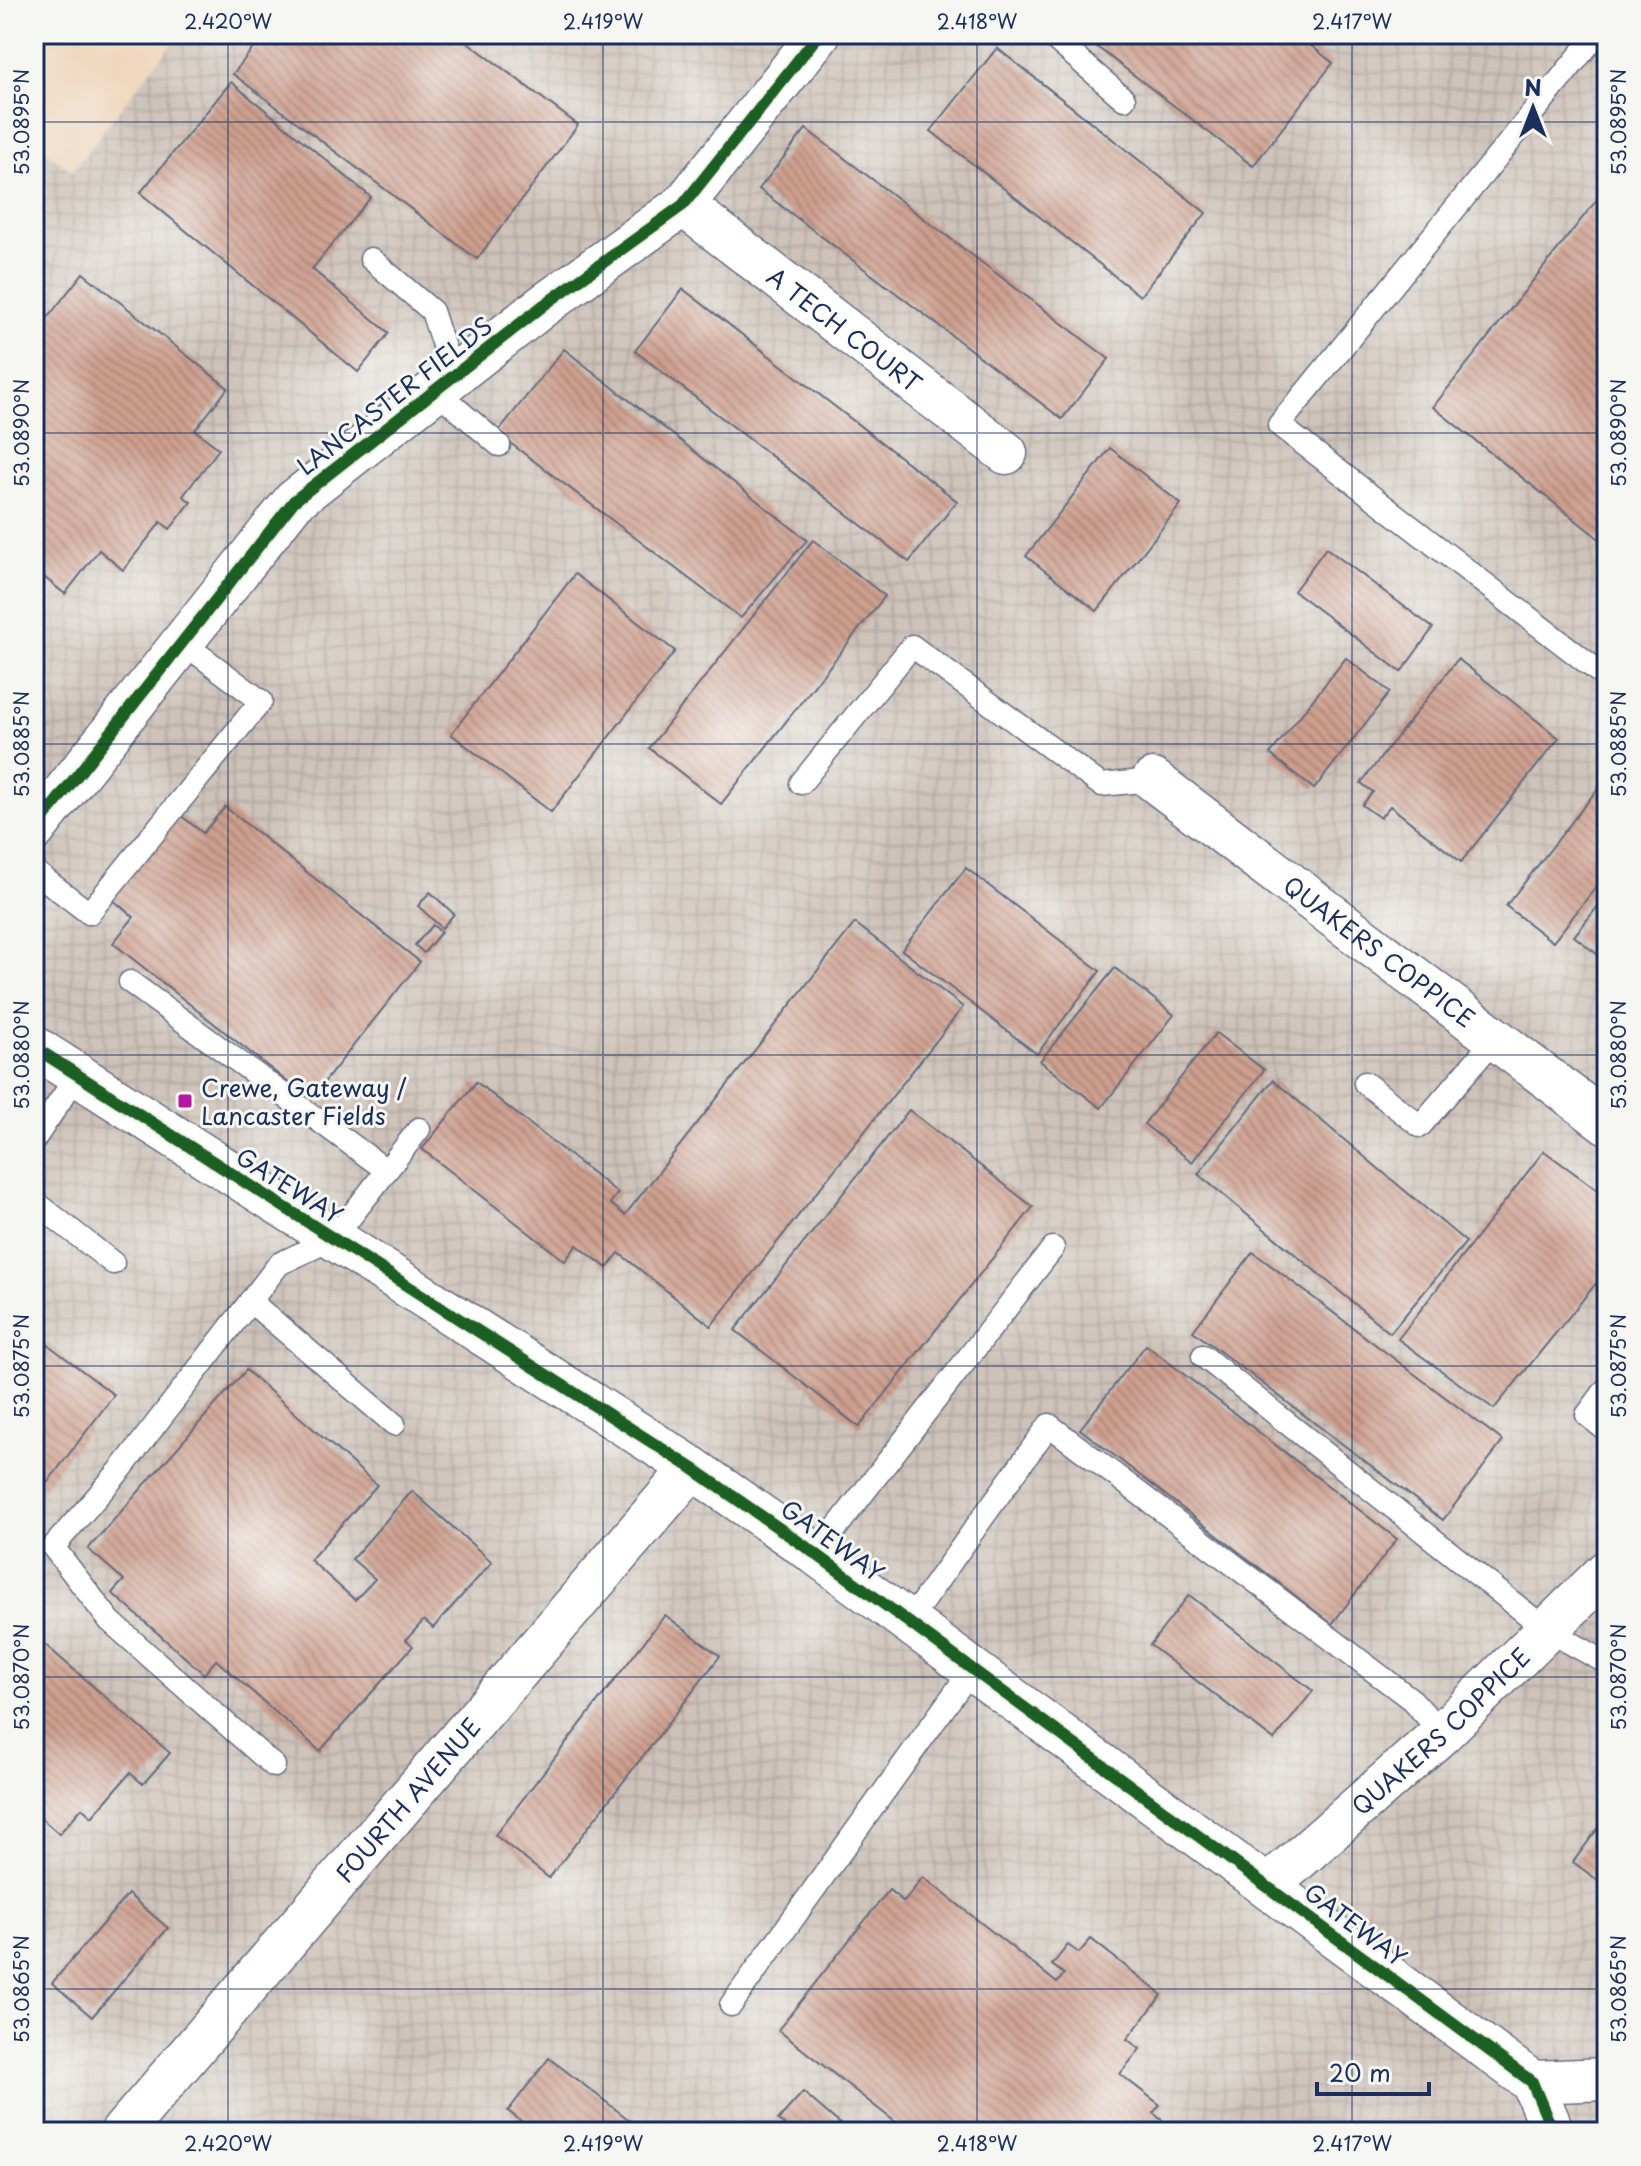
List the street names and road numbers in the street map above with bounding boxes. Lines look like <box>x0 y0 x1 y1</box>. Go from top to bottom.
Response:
street label: A TECH COURT <box>760 258 930 401</box>
street label: LANCASTER FIELDS <box>289 307 499 483</box>
street label: QUAKERS COPPICE <box>1276 867 1483 1036</box>
street label: GATEWAY <box>229 1138 351 1232</box>
street label: GATEWAY <box>774 1490 892 1590</box>
street label: QUAKERS COPPICE <box>1343 1639 1538 1823</box>
street label: FOURTH AVENUE <box>326 1709 488 1890</box>
street label: GATEWAY <box>1297 1873 1415 1975</box>

